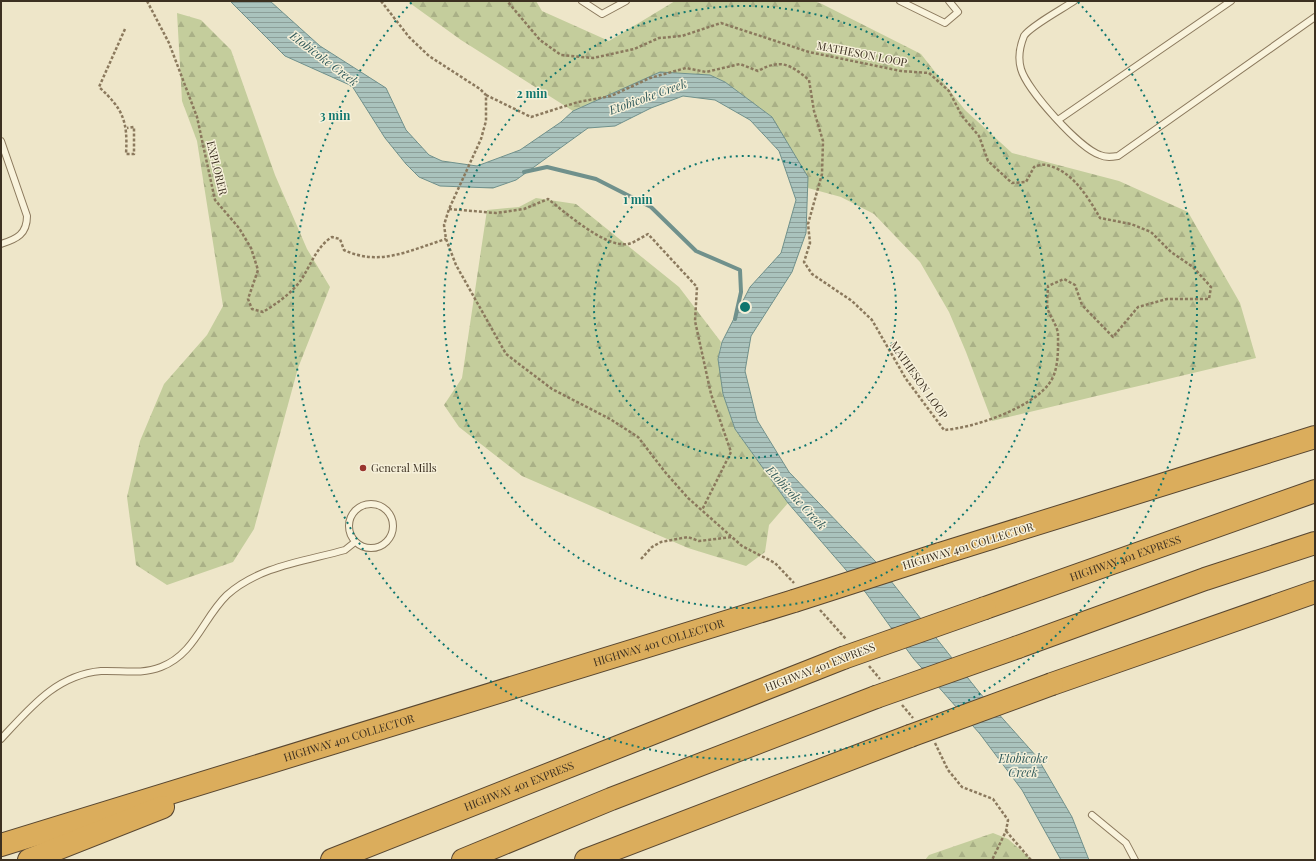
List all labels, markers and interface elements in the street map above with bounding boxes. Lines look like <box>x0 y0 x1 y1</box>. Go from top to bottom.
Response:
water label: Etobicoke Creek <box>286 27 362 89</box>
street label: MATHESON LOOP <box>816 37 909 70</box>
water label: Etobicoke Creek <box>606 75 689 118</box>
text: 2 min <box>517 85 548 101</box>
text: 3 min <box>320 107 351 123</box>
street label: EXPLORER <box>203 139 232 198</box>
text: 1 min <box>623 191 653 207</box>
centre of rings <box>738 300 752 314</box>
street label: MATHESON LOOP <box>887 338 952 422</box>
place label: General Mills <box>371 460 437 475</box>
water label: Etobicoke Creek <box>762 461 830 533</box>
marker: General Mills <box>358 463 368 473</box>
street label: HIGHWAY 401 COLLECTOR <box>901 518 1036 573</box>
street label: HIGHWAY 401 EXPRESS <box>1068 531 1183 584</box>
street label: HIGHWAY 401 COLLECTOR <box>591 615 727 669</box>
street label: HIGHWAY 401 EXPRESS <box>762 639 877 695</box>
street label: HIGHWAY 401 COLLECTOR <box>281 710 417 765</box>
water label: Etobicoke Creek <box>997 750 1048 780</box>
street label: HIGHWAY 401 EXPRESS <box>462 757 576 814</box>

